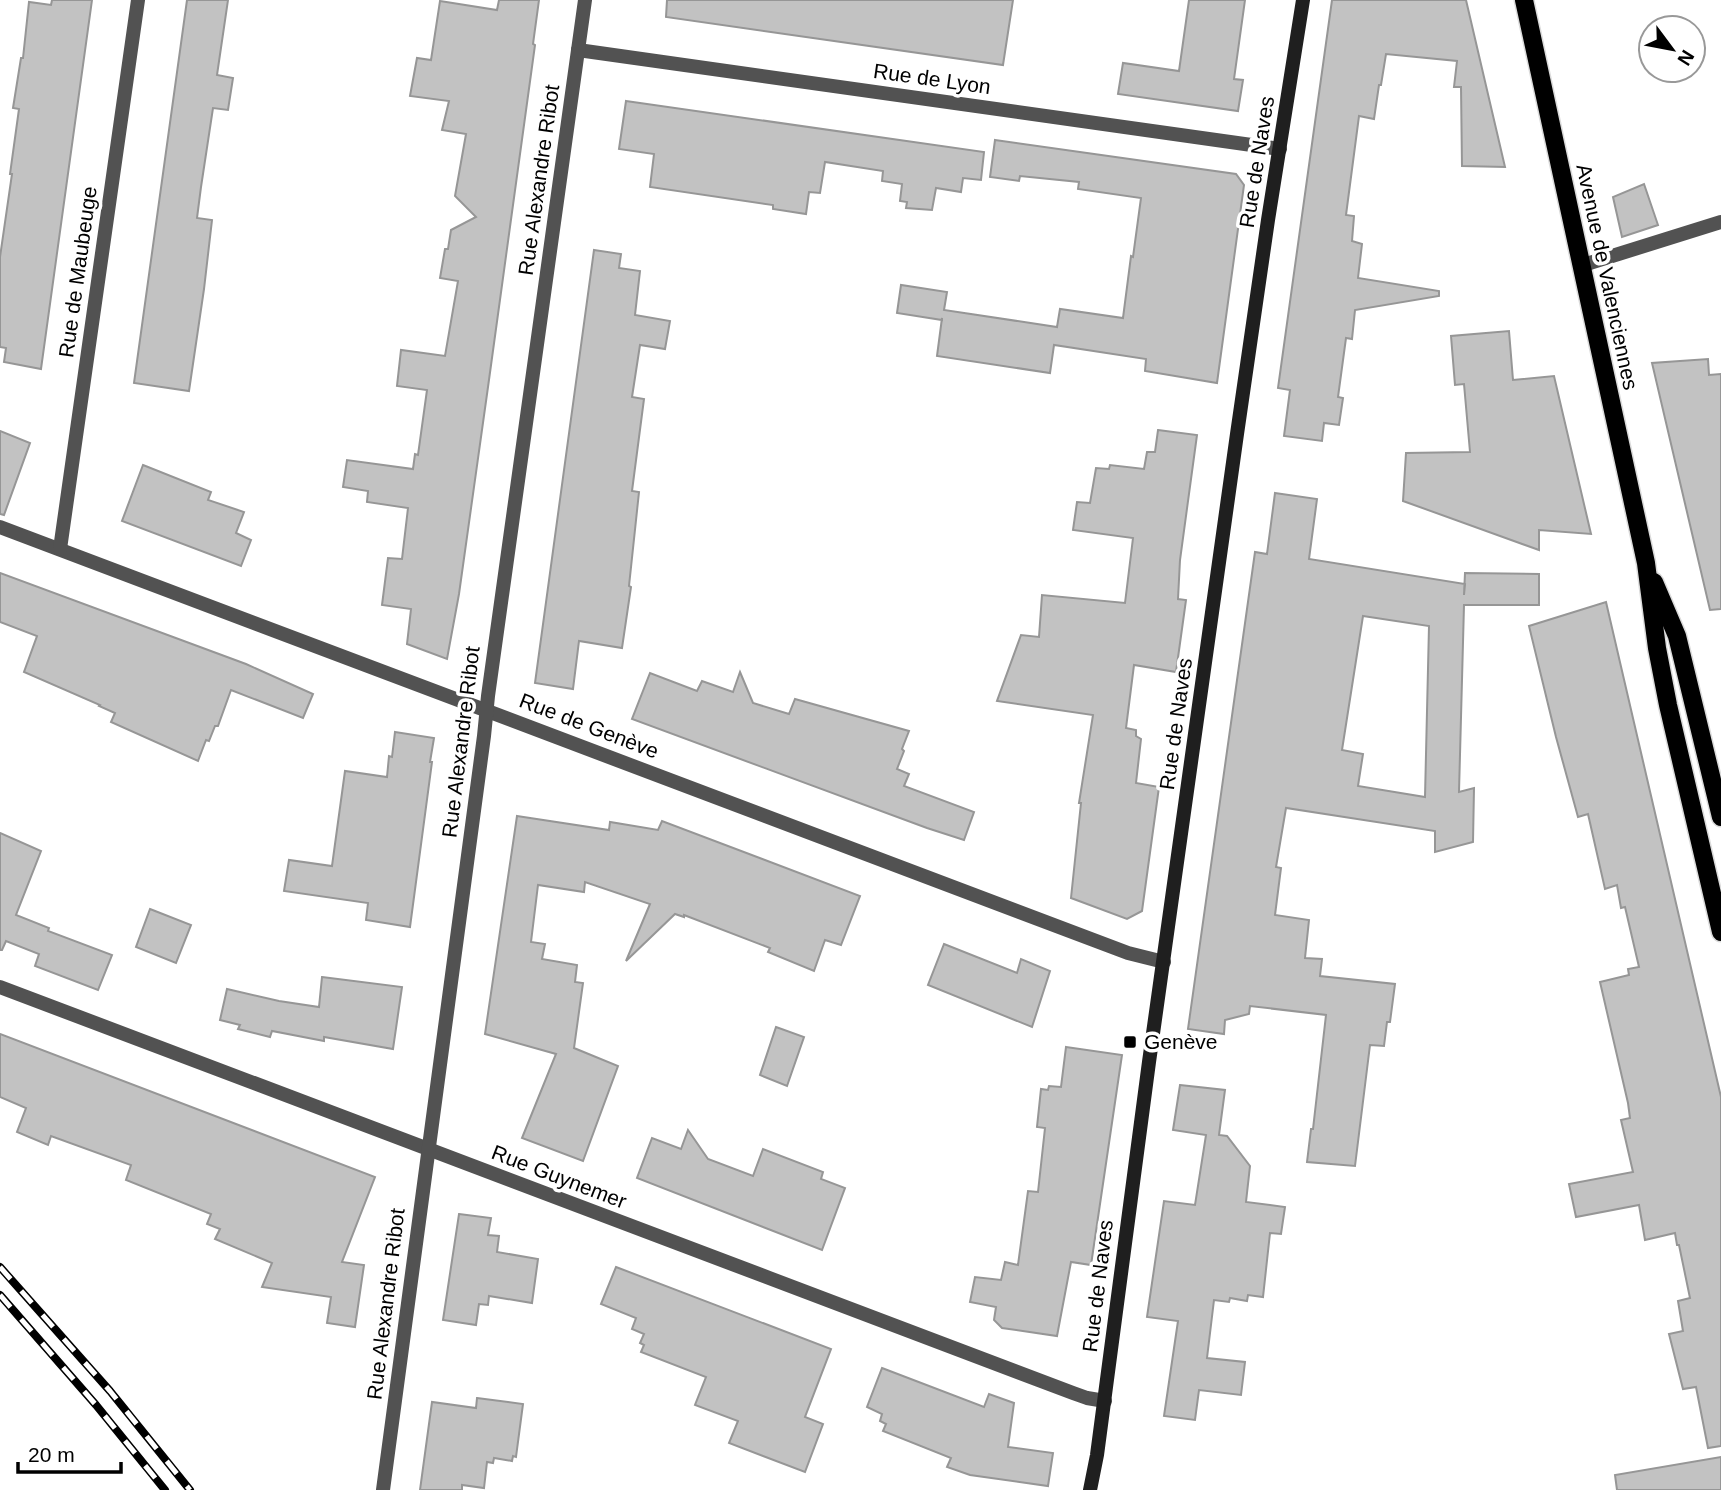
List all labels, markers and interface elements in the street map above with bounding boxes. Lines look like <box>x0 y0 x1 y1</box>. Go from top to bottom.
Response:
north arrow <box>1637 14 1707 84</box>
text: N <box>1673 46 1699 69</box>
street label: Rue de Lyon <box>872 59 992 98</box>
street label: Rue Alexandre Ribot <box>514 83 563 277</box>
street label: Rue de Naves <box>1235 94 1278 229</box>
street label: Avenue de Valenciennes <box>1572 162 1643 392</box>
street label: Rue de Maubeuge <box>54 185 101 359</box>
street label: Rue Alexandre Ribot <box>437 645 484 839</box>
street label: Rue de Naves <box>1155 656 1196 791</box>
street label: Rue de Genève <box>516 688 662 763</box>
place label: Genève <box>1144 1030 1218 1053</box>
marker: Genève <box>1122 1034 1138 1050</box>
street label: Rue Guynemer <box>489 1140 630 1213</box>
street label: Rue Alexandre Ribot <box>362 1207 409 1401</box>
street label: Rue de Naves <box>1078 1218 1117 1353</box>
scale bar <box>18 1430 121 1474</box>
text: 20 m <box>28 1443 75 1466</box>

